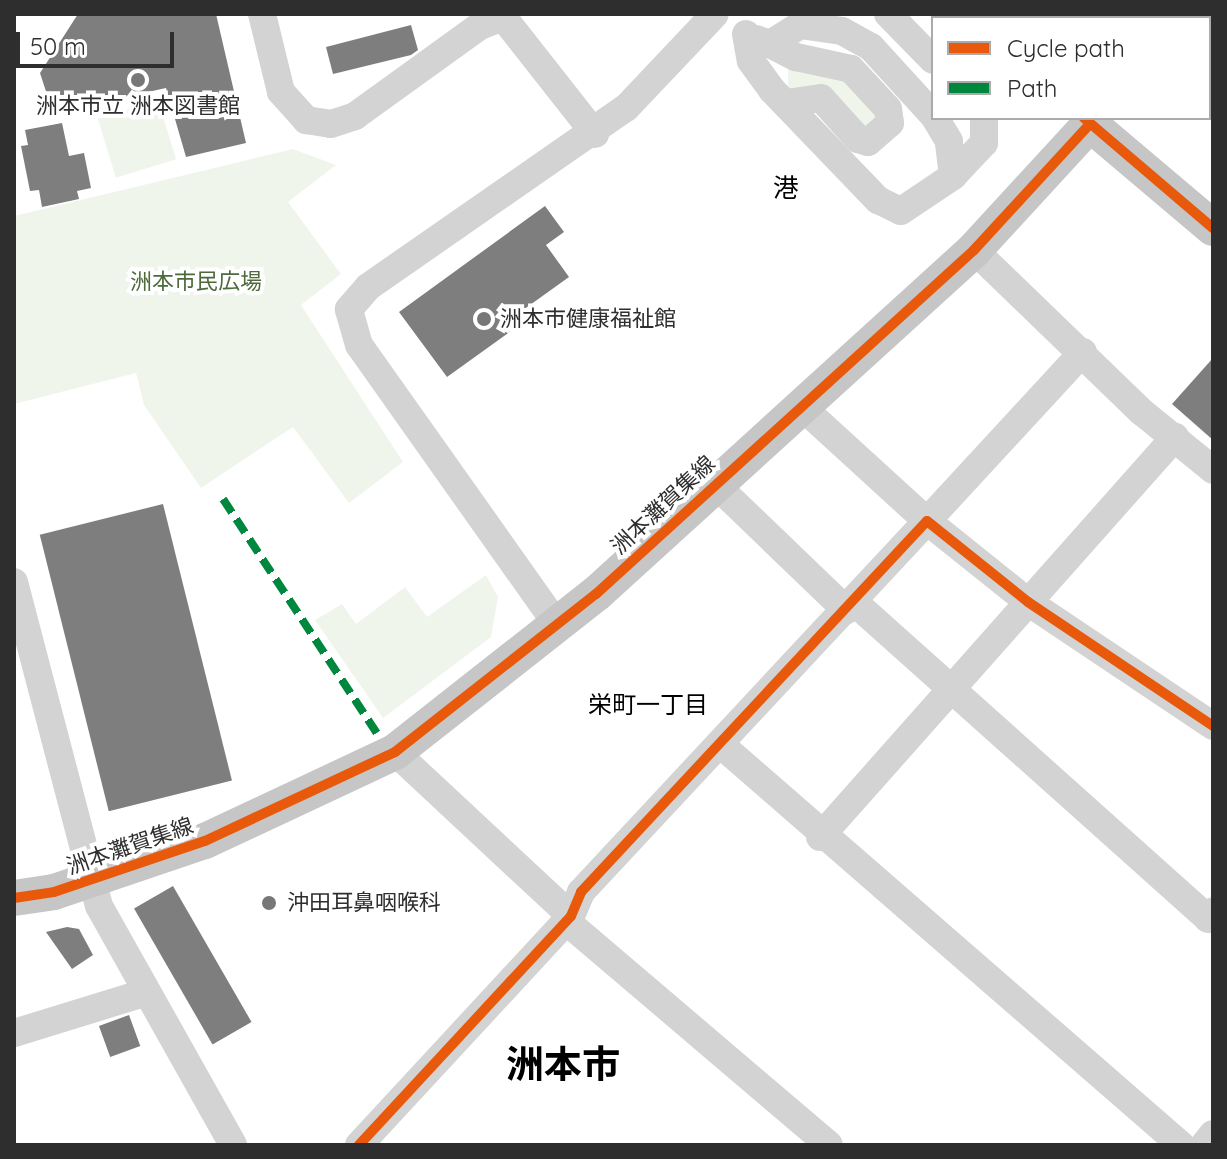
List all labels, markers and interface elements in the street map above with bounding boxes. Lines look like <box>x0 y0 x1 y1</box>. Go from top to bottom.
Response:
scale bar <box>20 16 178 66</box>
legend <box>931 16 1211 120</box>
text: 50 m <box>30 31 86 61</box>
text: Cycle path <box>1007 33 1125 63</box>
marker: 洲本市立 洲本図書館 <box>129 71 147 89</box>
text: Path <box>1007 73 1058 103</box>
place label: 洲本市立 洲本図書館 <box>36 93 240 119</box>
district label: 港 <box>773 172 799 204</box>
park label: 洲本市民広場 <box>130 269 262 295</box>
place label: 洲本市健康福祉館 <box>500 306 676 332</box>
marker: 洲本市健康福祉館 <box>475 310 493 328</box>
street label: 洲本灘賀集線 <box>606 450 720 560</box>
district label: 栄町一丁目 <box>588 691 708 719</box>
street label: 洲本灘賀集線 <box>63 812 197 880</box>
place label: 沖田耳鼻咽喉科 <box>287 890 441 916</box>
marker: 沖田耳鼻咽喉科 <box>258 892 280 914</box>
district label: 洲本市 <box>506 1042 620 1088</box>

